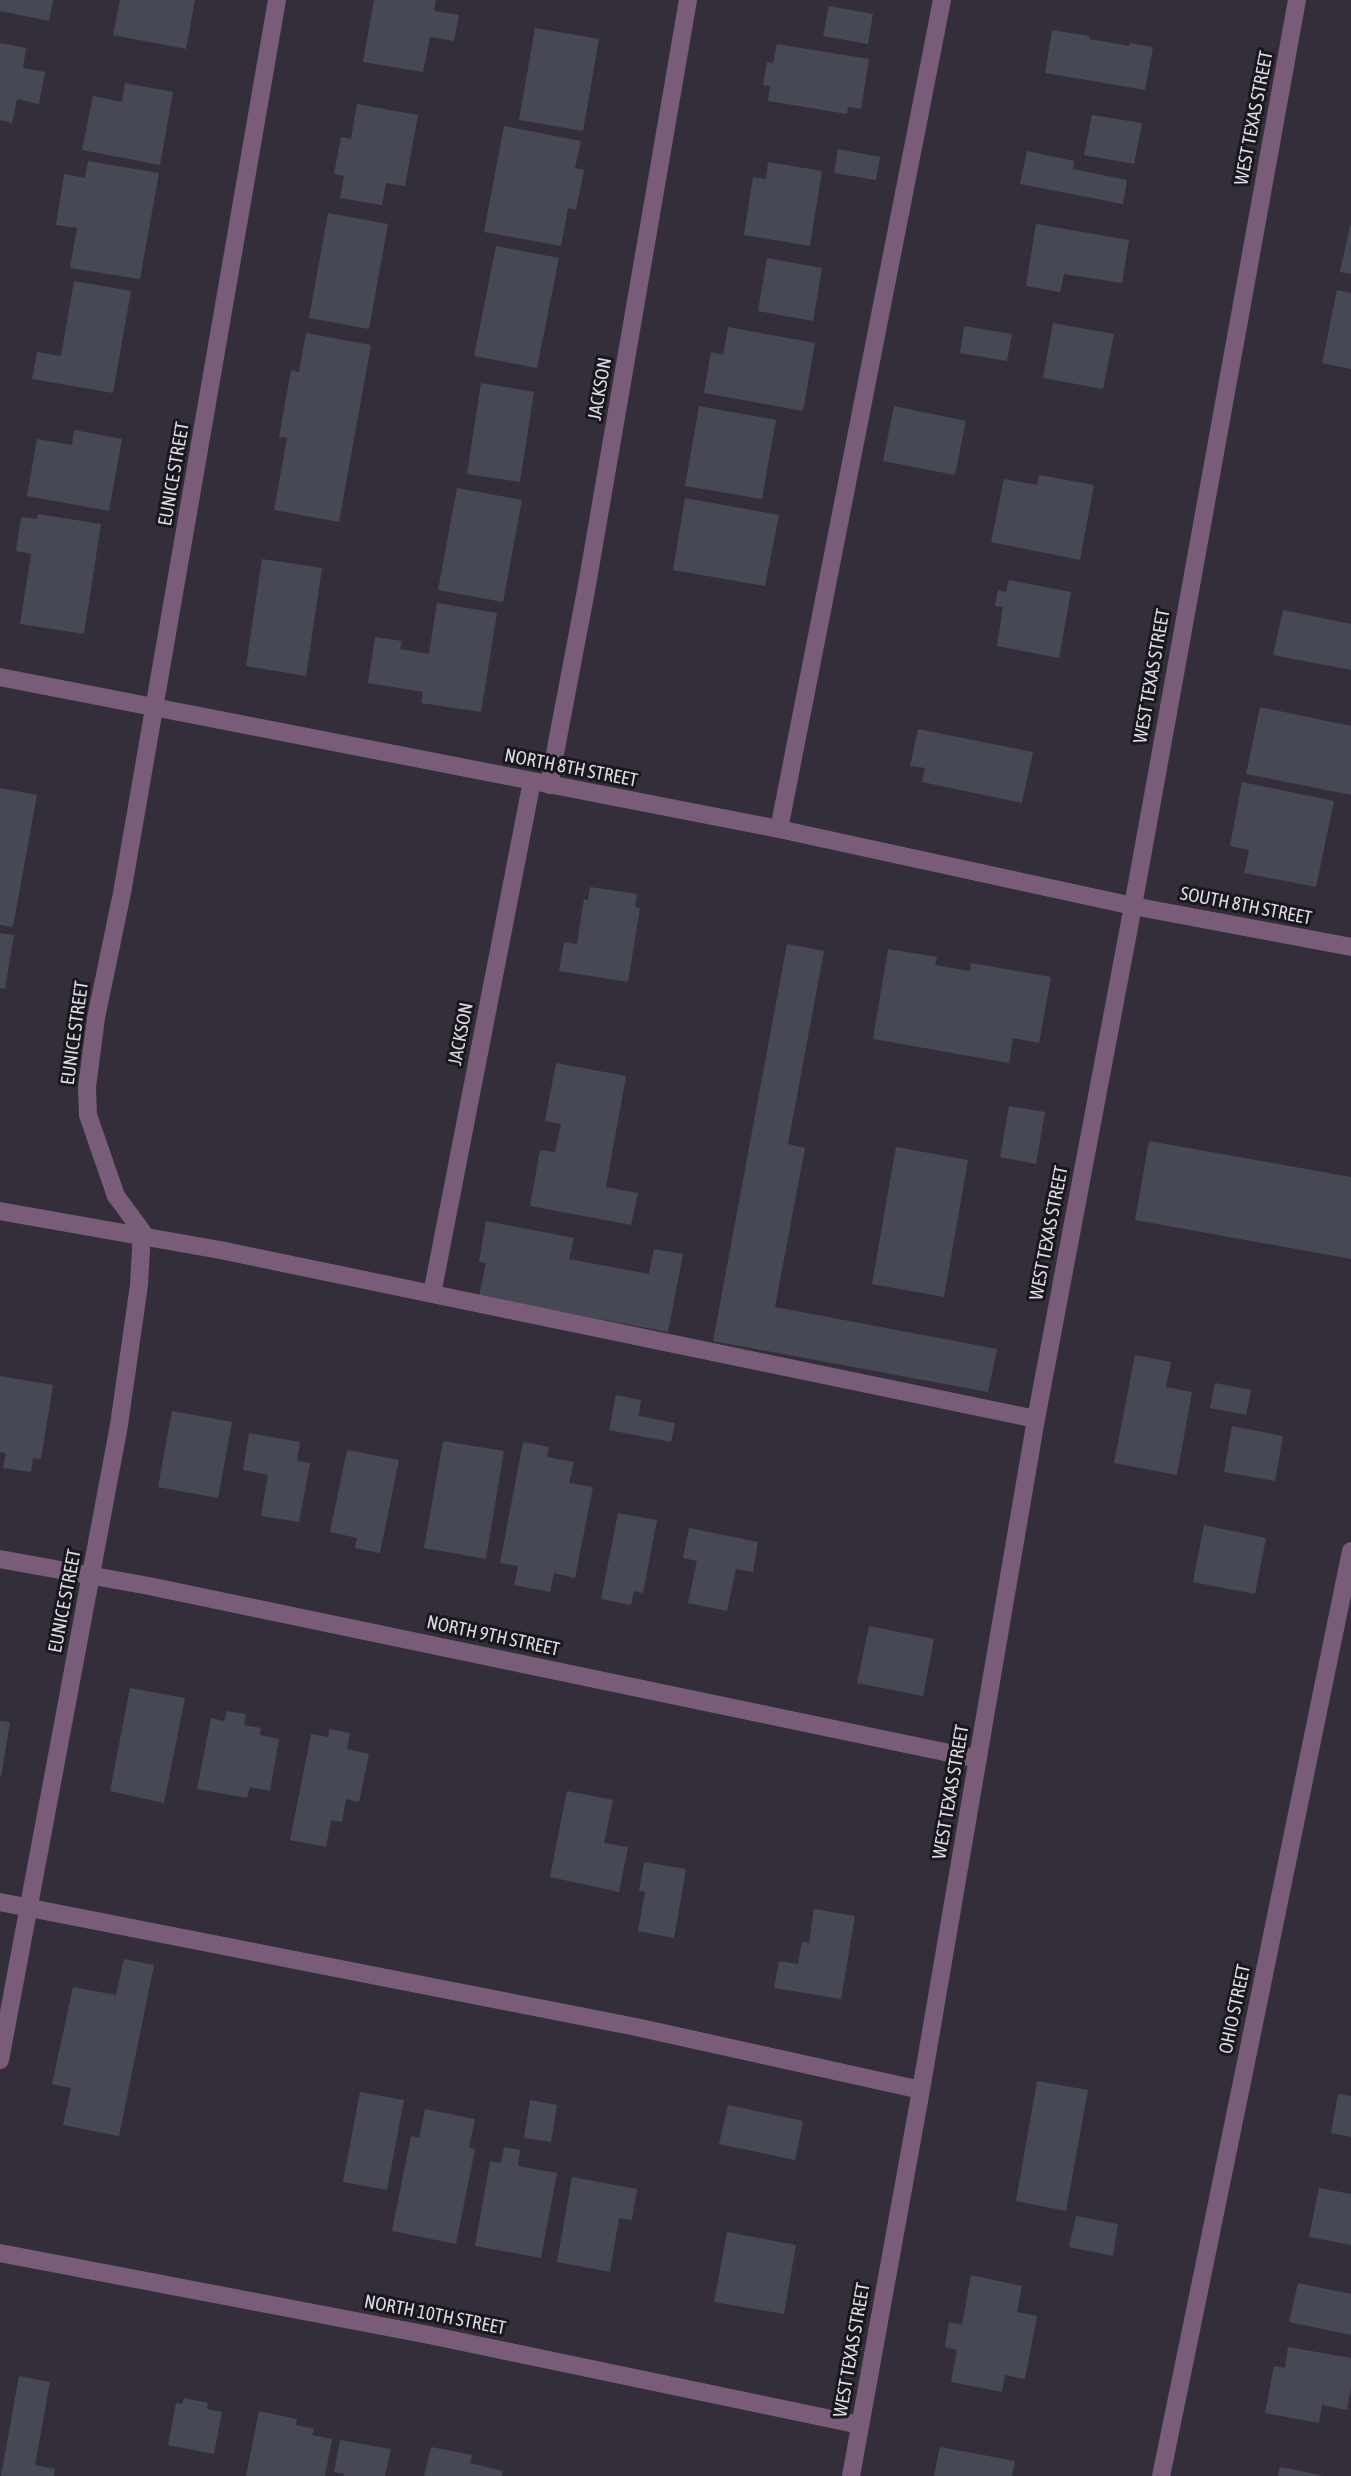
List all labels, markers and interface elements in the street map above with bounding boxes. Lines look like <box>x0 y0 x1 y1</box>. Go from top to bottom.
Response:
street label: WEST TEXAS STREET <box>1230 49 1278 187</box>
street label: JACKSON <box>583 356 617 422</box>
street label: EUNICE STREET <box>154 420 194 528</box>
street label: WEST TEXAS STREET <box>1129 607 1175 745</box>
street label: NORTH 8TH STREET <box>503 744 639 792</box>
street label: SOUTH 8TH STREET <box>1178 882 1314 930</box>
street label: EUNICE STREET <box>56 979 94 1087</box>
street label: JACKSON <box>444 1001 478 1067</box>
street label: WEST TEXAS STREET <box>1025 1164 1073 1302</box>
street label: EUNICE STREET <box>44 1547 86 1655</box>
street label: NORTH 9TH STREET <box>425 1611 561 1661</box>
street label: WEST TEXAS STREET <box>928 1723 974 1861</box>
street label: OHIO STREET <box>1214 1962 1256 2056</box>
street label: WEST TEXAS STREET <box>829 2281 875 2419</box>
street label: NORTH 10TH STREET <box>362 2290 508 2340</box>

